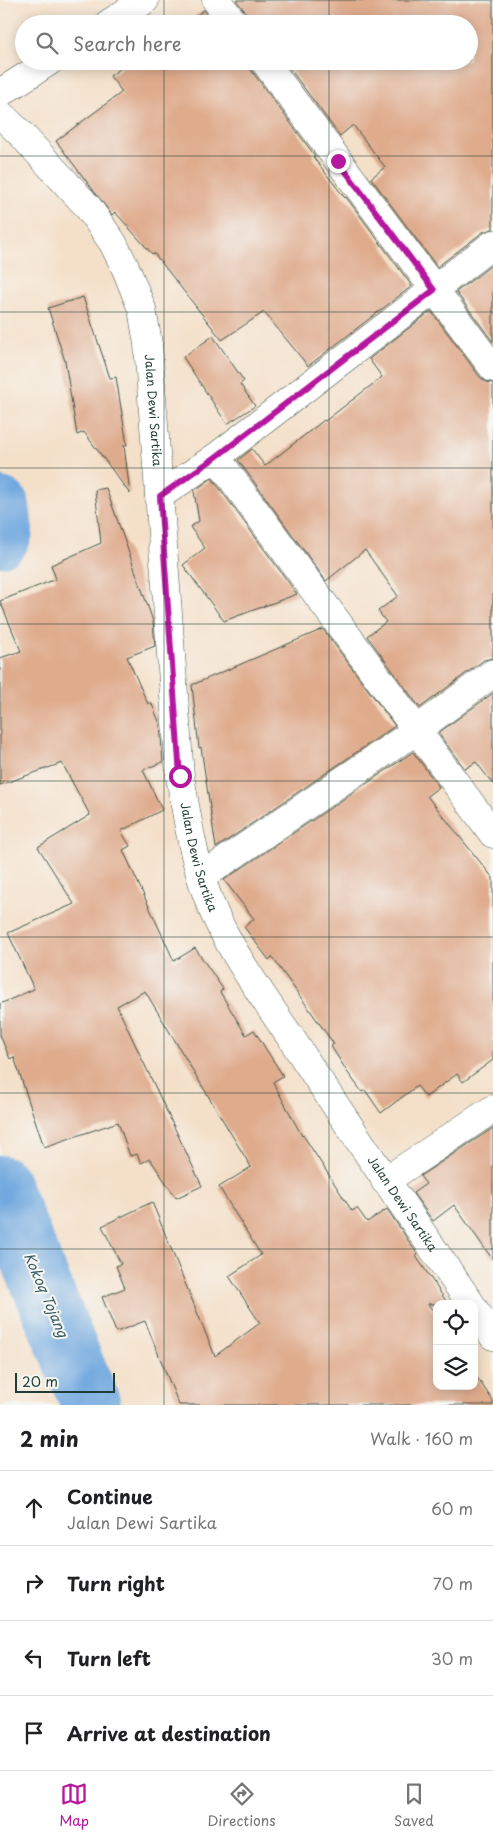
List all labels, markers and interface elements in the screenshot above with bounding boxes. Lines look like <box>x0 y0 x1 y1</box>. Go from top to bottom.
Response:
search box <box>15 15 478 70</box>
icon: search <box>33 29 61 57</box>
text: Search here <box>73 29 182 57</box>
route end <box>327 150 350 173</box>
street label: Jalan Dewi Sartika <box>141 353 167 467</box>
route start <box>169 765 192 788</box>
street label: Jalan Dewi Sartika <box>177 801 223 915</box>
street label: Jalan Dewi Sartika <box>364 1152 442 1255</box>
water label: Kokoq Tojang <box>19 1249 74 1341</box>
map controls <box>433 1300 478 1390</box>
button: locate <box>433 1300 478 1345</box>
button: layers <box>433 1345 478 1390</box>
scale bar <box>15 1370 115 1393</box>
text: 20 m <box>22 1371 58 1392</box>
text: 2 min <box>20 1422 79 1454</box>
text: Walk · 160 m <box>370 1426 473 1450</box>
text: Continue <box>67 1482 153 1510</box>
icon: ahead <box>20 1494 48 1522</box>
text: 60 m <box>431 1496 473 1520</box>
text: Jalan Dewi Sartika <box>67 1510 217 1534</box>
icon: right <box>20 1569 48 1597</box>
text: Turn right <box>67 1569 165 1597</box>
text: 70 m <box>433 1571 473 1595</box>
icon: left <box>20 1644 48 1672</box>
text: Turn left <box>67 1644 151 1672</box>
text: 30 m <box>431 1646 473 1670</box>
icon: arrive <box>20 1719 48 1747</box>
text: Arrive at destination <box>67 1719 271 1747</box>
tab: Map <box>59 1780 89 1831</box>
tab: Directions <box>208 1780 276 1831</box>
tab: Saved <box>394 1780 434 1831</box>

